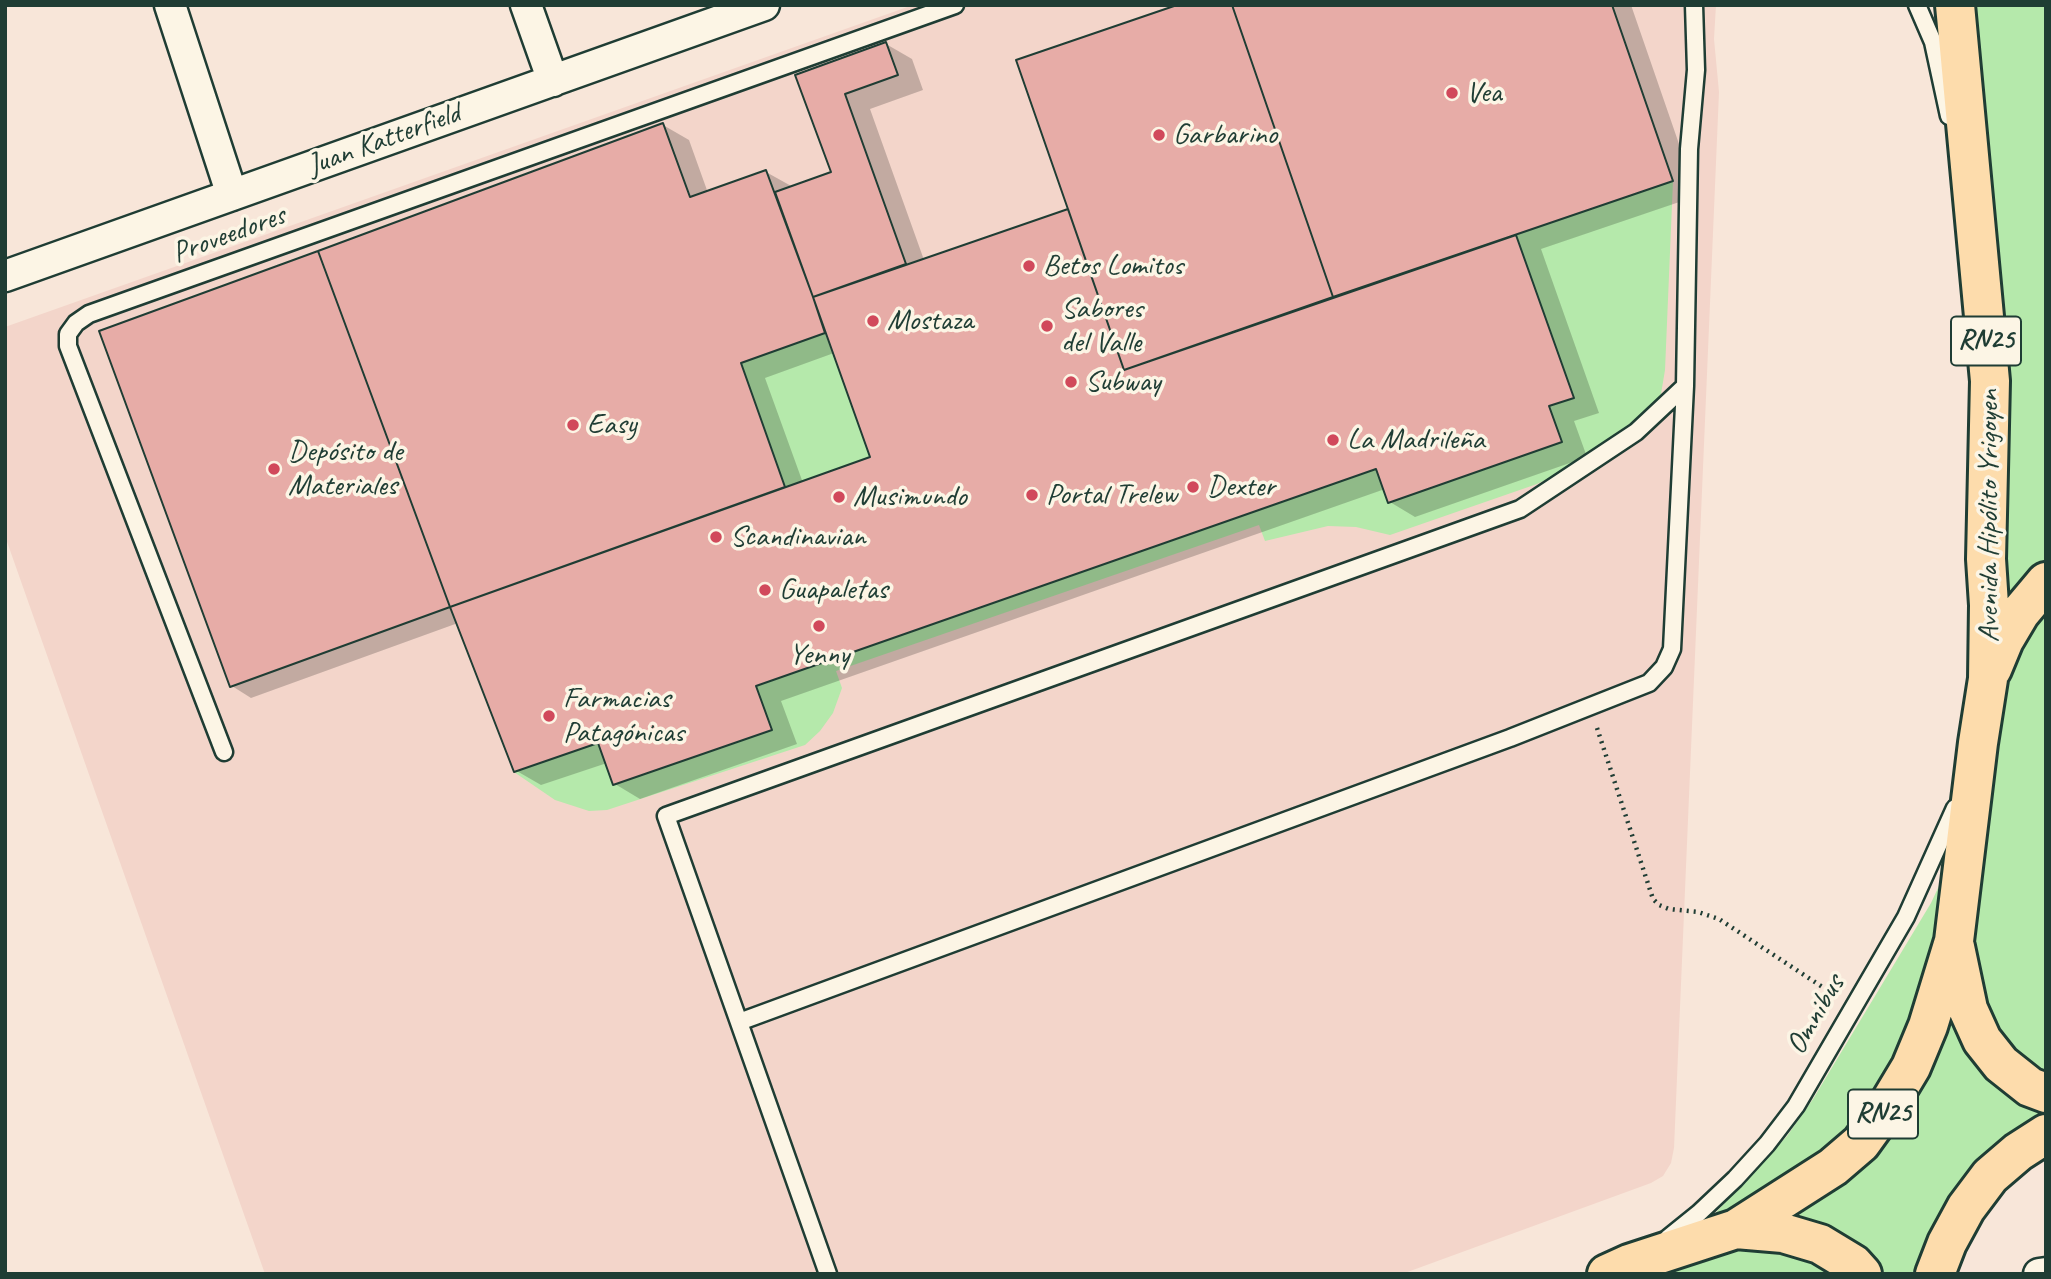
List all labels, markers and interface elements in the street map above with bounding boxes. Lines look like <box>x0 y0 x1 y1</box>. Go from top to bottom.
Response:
place label: Vea <box>1466 75 1502 111</box>
marker: Vea <box>1444 85 1460 101</box>
street label: Juan Katterfield <box>303 96 465 184</box>
place label: Garbarino <box>1173 117 1277 153</box>
marker: Garbarino <box>1151 127 1167 143</box>
street label: Proveedores <box>167 198 291 272</box>
place label: Betos Lomitos <box>1043 248 1183 284</box>
marker: Betos Lomitos <box>1021 258 1037 274</box>
place label: Sabores del Valle <box>1061 291 1143 362</box>
place label: Mostaza <box>887 303 973 339</box>
marker: Mostaza <box>865 313 881 329</box>
road number: RN25 <box>1951 316 2021 366</box>
marker: Sabores del Valle <box>1039 318 1055 334</box>
place label: Subway <box>1085 364 1161 400</box>
marker: Subway <box>1063 374 1079 390</box>
street label: Avenida Hipólito Yrigoyen <box>1971 390 2007 642</box>
place label: Easy <box>587 407 636 443</box>
marker: Easy <box>565 417 581 433</box>
place label: La Madrileña <box>1347 422 1484 458</box>
marker: La Madrileña <box>1325 432 1341 448</box>
place label: Depósito de Materiales <box>288 434 402 504</box>
marker: Depósito de Materiales <box>266 461 282 477</box>
place label: Dexter <box>1207 469 1275 505</box>
place label: Portal Trelew <box>1046 477 1177 513</box>
place label: Musimundo <box>853 479 967 515</box>
marker: Dexter <box>1185 479 1201 495</box>
marker: Portal Trelew <box>1024 487 1040 503</box>
marker: Musimundo <box>831 489 847 505</box>
place label: Scandinavian <box>730 519 866 555</box>
marker: Scandinavian <box>708 529 724 545</box>
place label: Guapaletas <box>779 572 887 608</box>
marker: Guapaletas <box>757 582 773 598</box>
marker: Yenny <box>811 618 827 634</box>
place label: Yenny <box>789 637 849 673</box>
place label: Farmacias Patagónicas <box>563 681 684 752</box>
marker: Farmacias Patagónicas <box>541 708 557 724</box>
street label: Omnibus <box>1779 969 1853 1061</box>
road number: RN25 <box>1848 1090 1918 1138</box>

